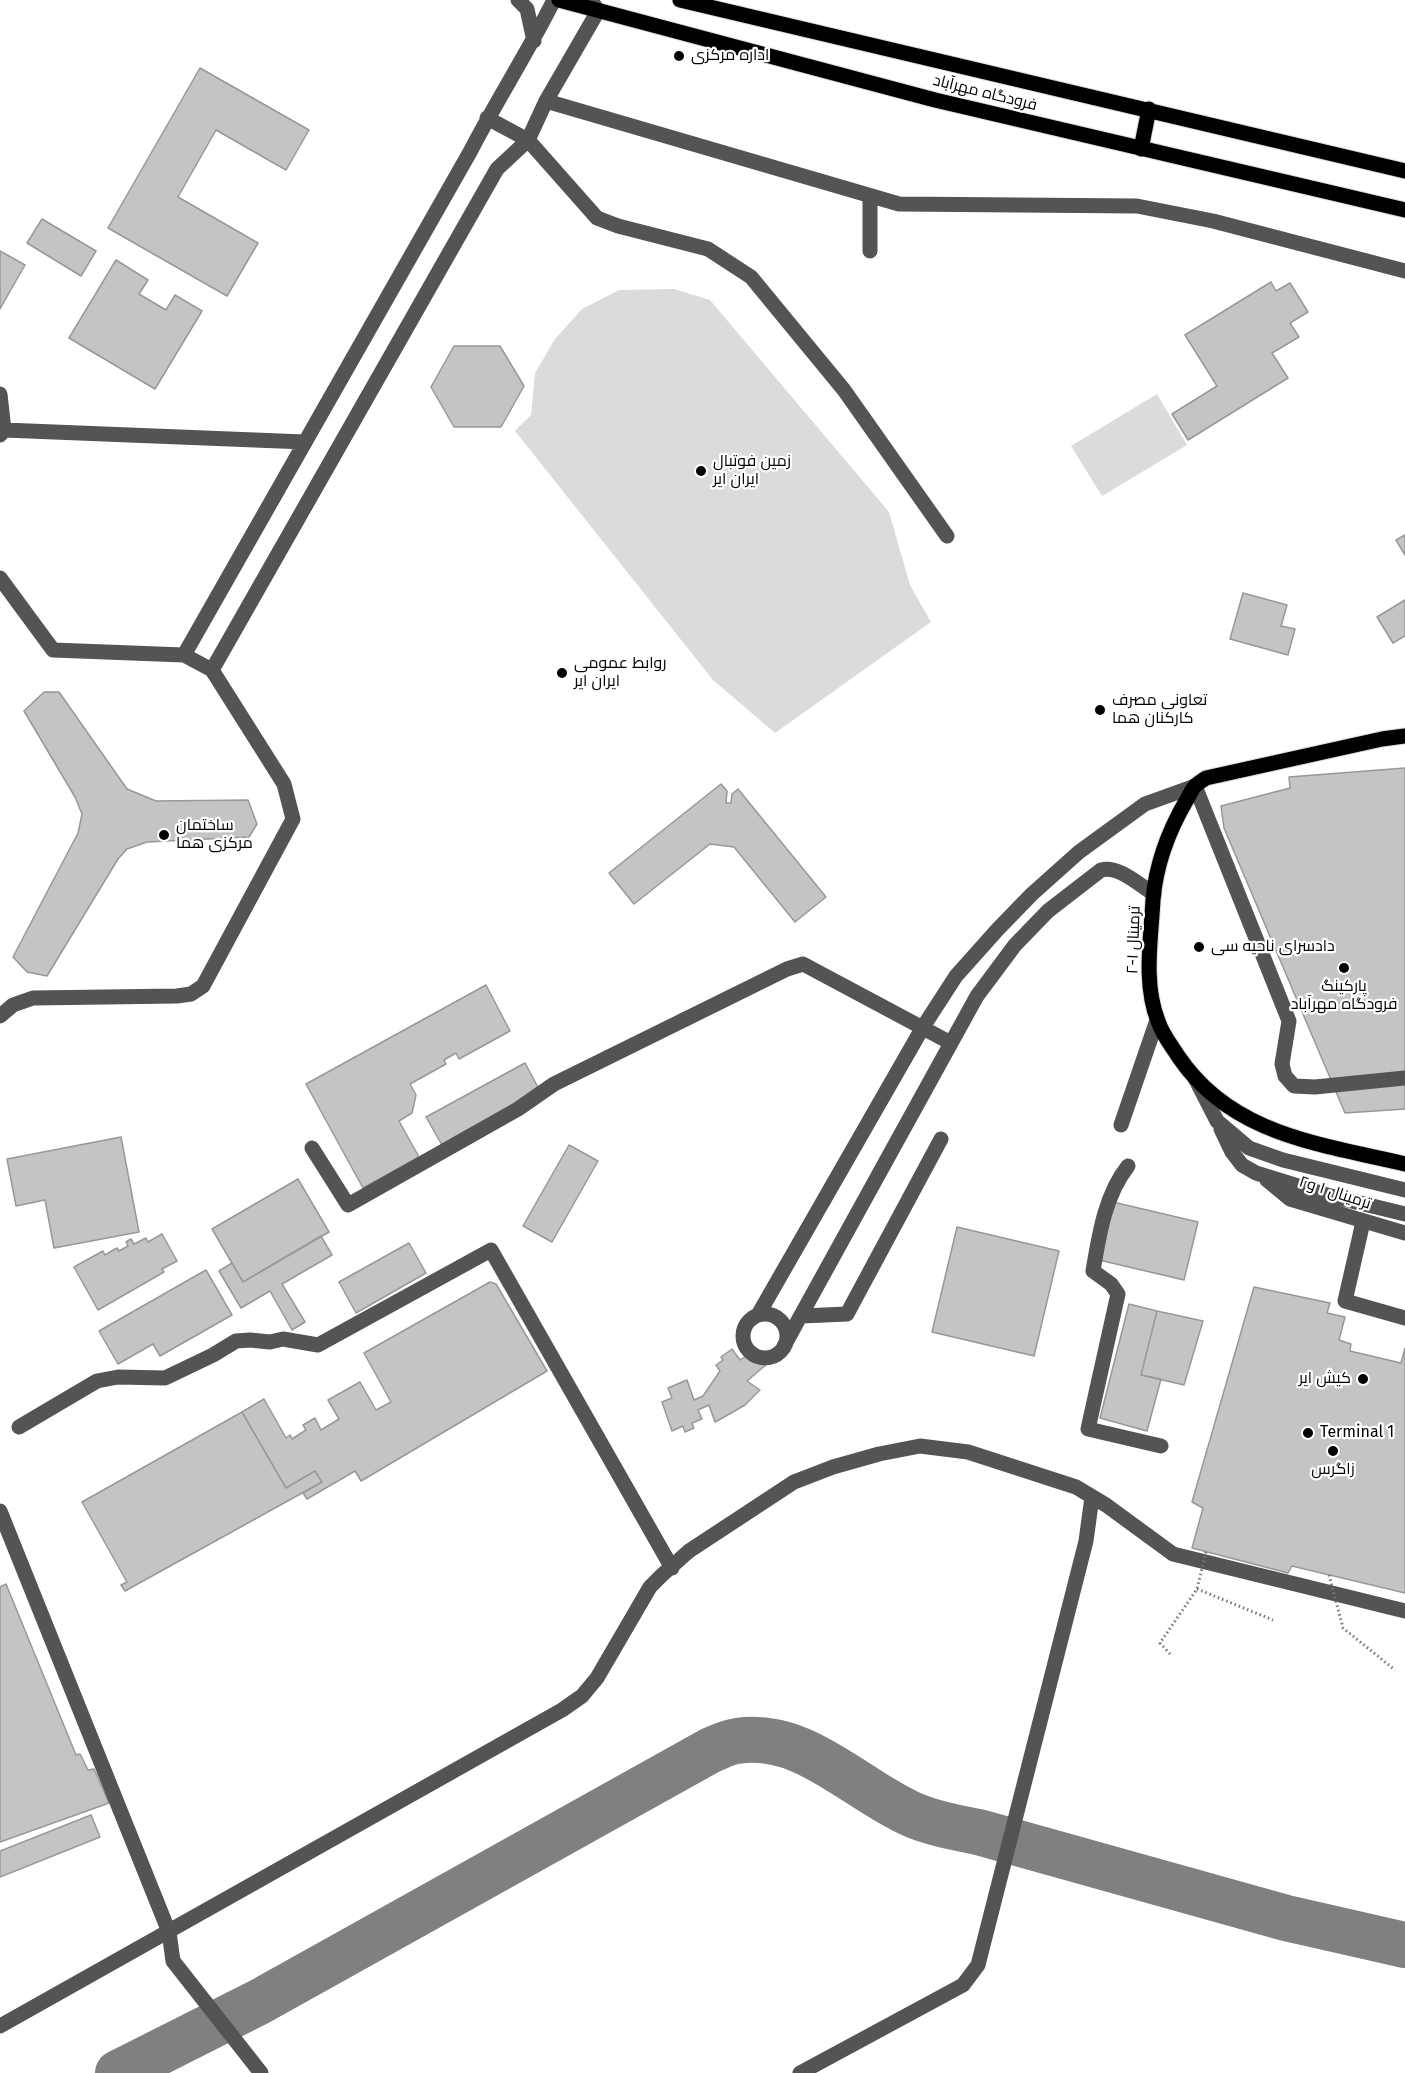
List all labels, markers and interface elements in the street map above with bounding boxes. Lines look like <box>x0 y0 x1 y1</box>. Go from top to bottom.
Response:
place label: اداره مرکزی <box>691 46 769 66</box>
marker: اداره مرکزی <box>672 49 686 63</box>
street label: فرودگاه مهرآباد <box>931 71 1039 115</box>
place label: زمین فوتبال ایران ایر <box>713 452 791 490</box>
marker: زمین فوتبال ایران ایر <box>694 464 708 478</box>
place label: روابط عمومی ایران ایر <box>574 654 666 692</box>
marker: روابط عمومی ایران ایر <box>555 666 569 680</box>
place label: تعاونی مصرف کارکنان هما <box>1112 691 1207 729</box>
marker: تعاونی مصرف کارکنان هما <box>1093 703 1107 717</box>
place label: ساختمان مرکزی هما <box>176 816 253 854</box>
marker: ساختمان مرکزی هما <box>157 828 171 842</box>
street label: ترمینال ۱-۲ <box>1123 906 1145 974</box>
place label: دادسرای ناحیه سی <box>1211 937 1335 957</box>
marker: دادسرای ناحیه سی <box>1192 940 1206 954</box>
marker: پارکینگ فرودگاه مهرآباد <box>1337 961 1351 975</box>
place label: پارکینگ فرودگاه مهرآباد <box>1291 977 1397 1015</box>
street label: ترمینال ۱ و۲ <box>1297 1172 1373 1214</box>
place label: کیش ایر <box>1299 1369 1351 1389</box>
marker: کیش ایر <box>1356 1372 1370 1386</box>
place label: Terminal 1 <box>1320 1423 1394 1443</box>
marker: Terminal 1 <box>1301 1426 1315 1440</box>
marker: زاگرس <box>1326 1444 1340 1458</box>
place label: زاگرس <box>1311 1460 1355 1480</box>

